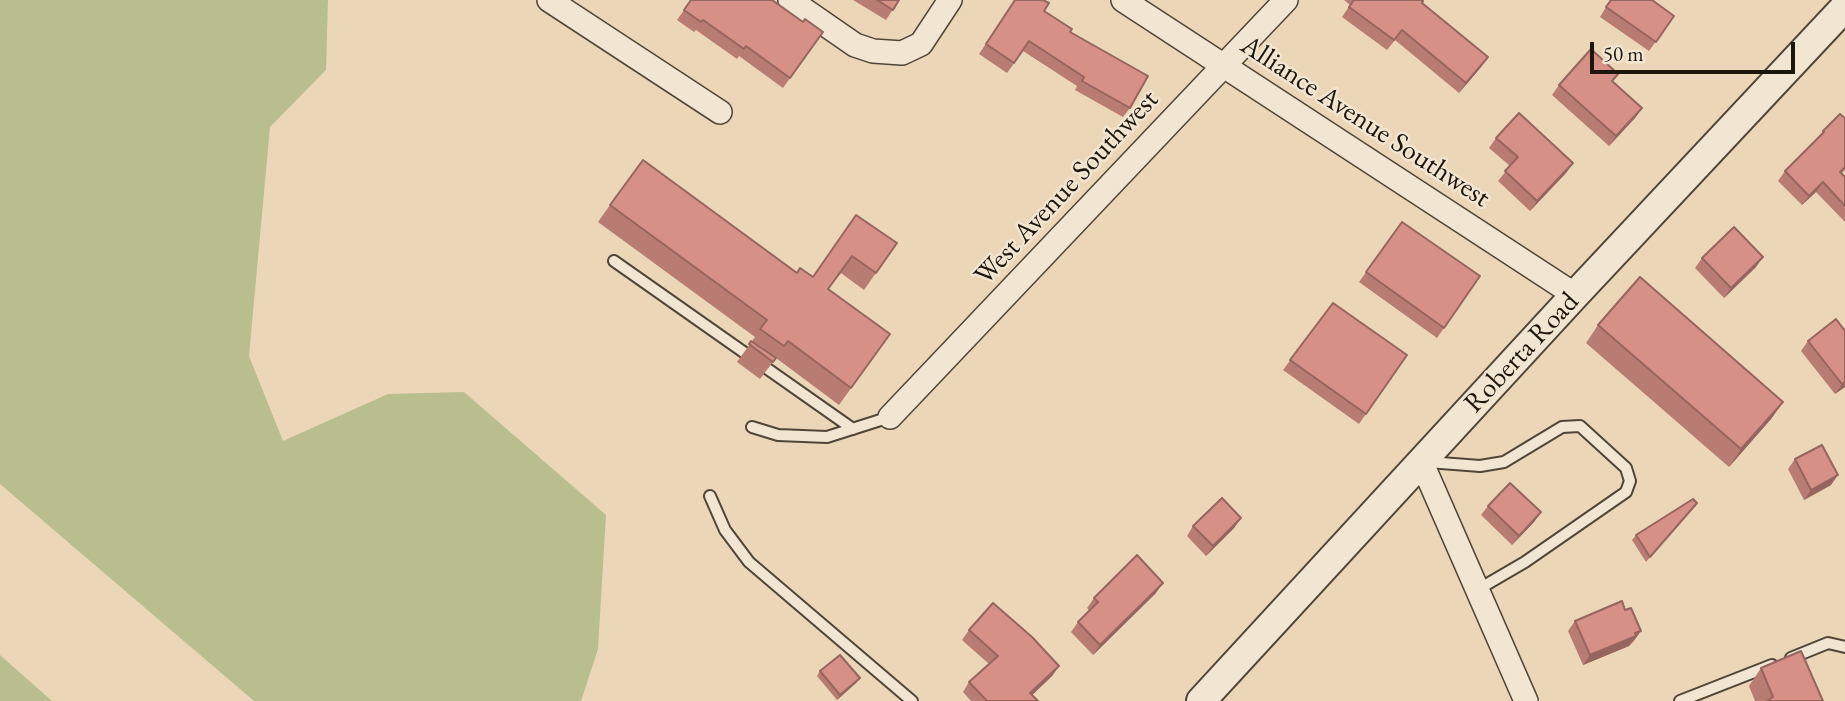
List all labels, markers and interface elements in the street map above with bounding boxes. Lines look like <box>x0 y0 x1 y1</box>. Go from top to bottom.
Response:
scale bar <box>1593 28 1798 72</box>
street label: Alliance Avenue Southwest <box>1234 29 1496 215</box>
text: 50 m <box>1603 40 1644 67</box>
street label: West Avenue Southwest <box>968 83 1166 293</box>
street label: Roberta Road <box>1458 286 1586 420</box>

